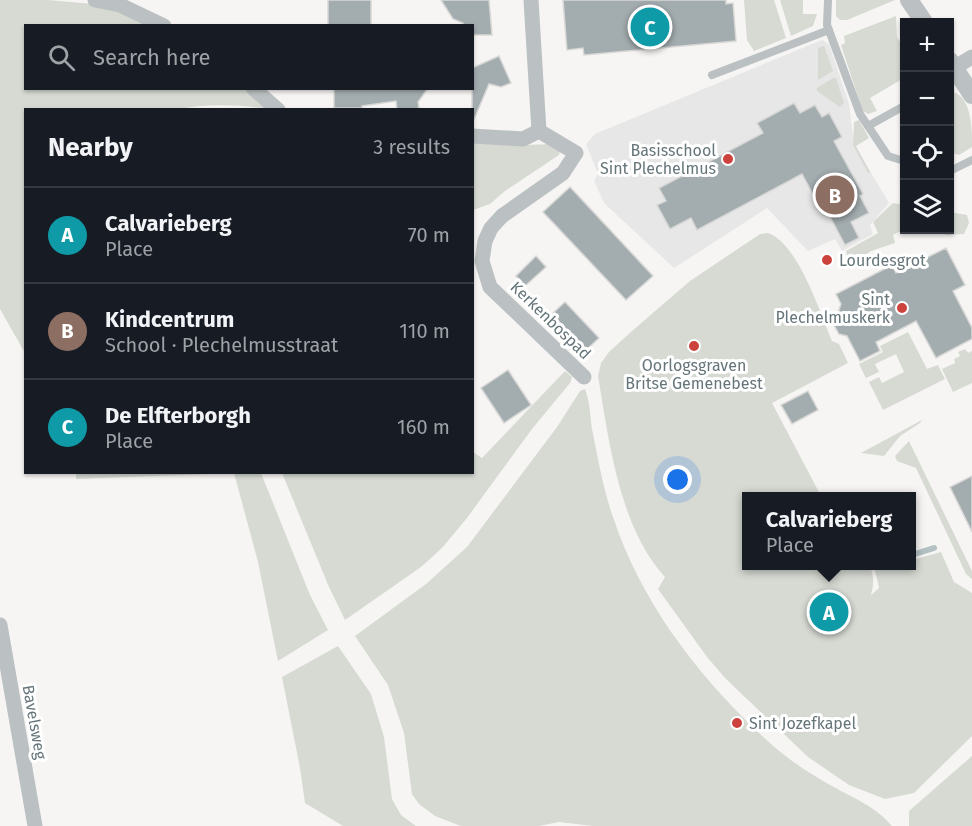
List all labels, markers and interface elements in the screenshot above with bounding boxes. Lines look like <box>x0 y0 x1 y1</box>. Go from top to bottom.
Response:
pin: C <box>630 4 670 50</box>
map controls <box>900 18 954 234</box>
button: + <box>900 18 954 72</box>
search box <box>24 24 474 90</box>
icon: search <box>45 41 78 74</box>
text: Search here <box>93 44 211 71</box>
button: − <box>900 72 954 126</box>
button: locate <box>900 126 954 180</box>
text: Nearby <box>48 132 133 163</box>
text: 3 results <box>373 135 450 159</box>
place label: Basisschool Sint Plechelmus <box>600 141 716 178</box>
marker: Basisschool Sint Plechelmus <box>721 152 735 166</box>
pin: B <box>816 172 854 218</box>
button: layers <box>900 180 954 234</box>
text: Calvarieberg <box>105 210 232 237</box>
text: A <box>62 223 73 247</box>
text: 70 m <box>408 223 450 247</box>
text: Place <box>105 237 153 261</box>
place label: Lourdesgrot <box>839 251 926 270</box>
marker: Lourdesgrot <box>820 253 834 267</box>
street label: Kerkenbospad <box>507 277 595 363</box>
place label: Sint Plechelmuskerk <box>775 290 891 327</box>
marker: Sint Plechelmuskerk <box>895 301 909 315</box>
text: Kindcentrum <box>105 306 234 333</box>
text: B <box>61 319 74 343</box>
text: 110 m <box>399 319 450 343</box>
text: School · Plechelmusstraat <box>105 333 338 357</box>
marker: Oorlogsgraven Britse Gemenebest <box>687 339 701 353</box>
place label: Oorlogsgraven Britse Gemenebest <box>625 356 763 393</box>
text: De Elfterborgh <box>105 402 251 429</box>
text: C <box>62 415 73 439</box>
text: 160 m <box>397 415 450 439</box>
text: Place <box>105 429 153 453</box>
your location <box>663 465 692 494</box>
popup <box>742 492 916 570</box>
text: Calvarieberg <box>766 506 892 533</box>
text: Place <box>766 533 814 557</box>
pin: A <box>810 590 848 634</box>
street label: Bavelsweg <box>19 683 51 761</box>
place label: Sint Jozefkapel <box>749 714 857 733</box>
marker: Sint Jozefkapel <box>730 716 744 730</box>

